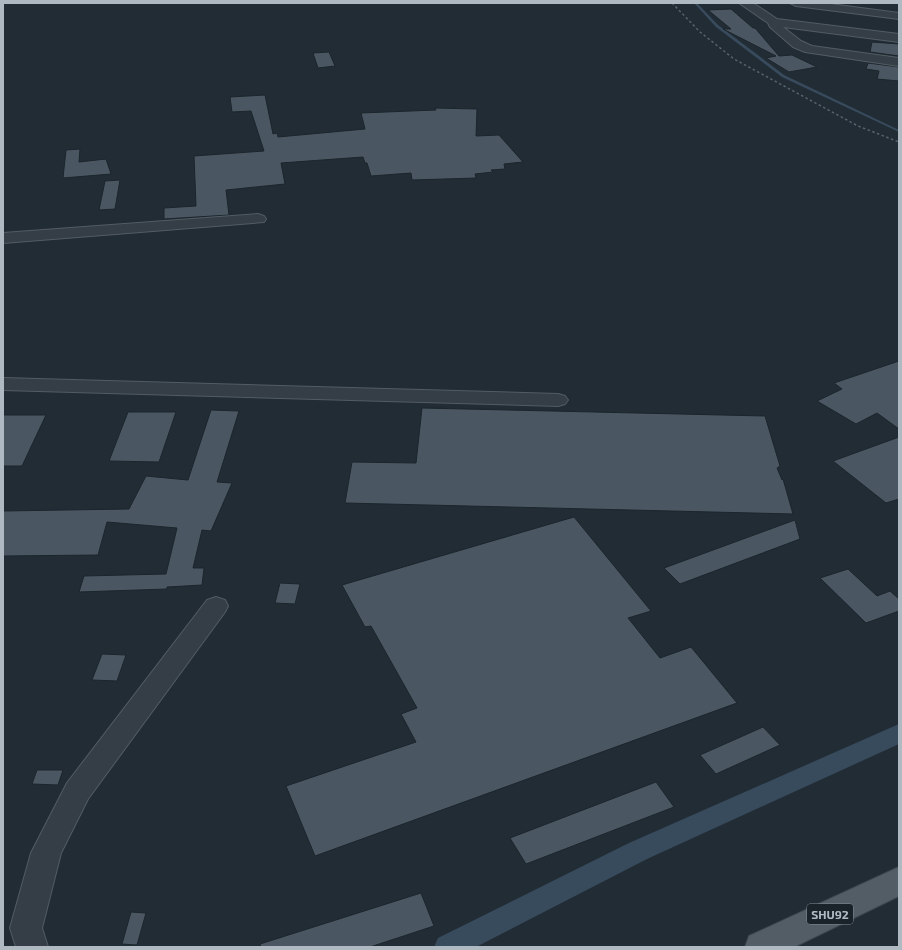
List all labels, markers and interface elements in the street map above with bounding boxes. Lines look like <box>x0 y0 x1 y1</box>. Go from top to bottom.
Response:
road number: SHU92 <box>807 904 853 924</box>

